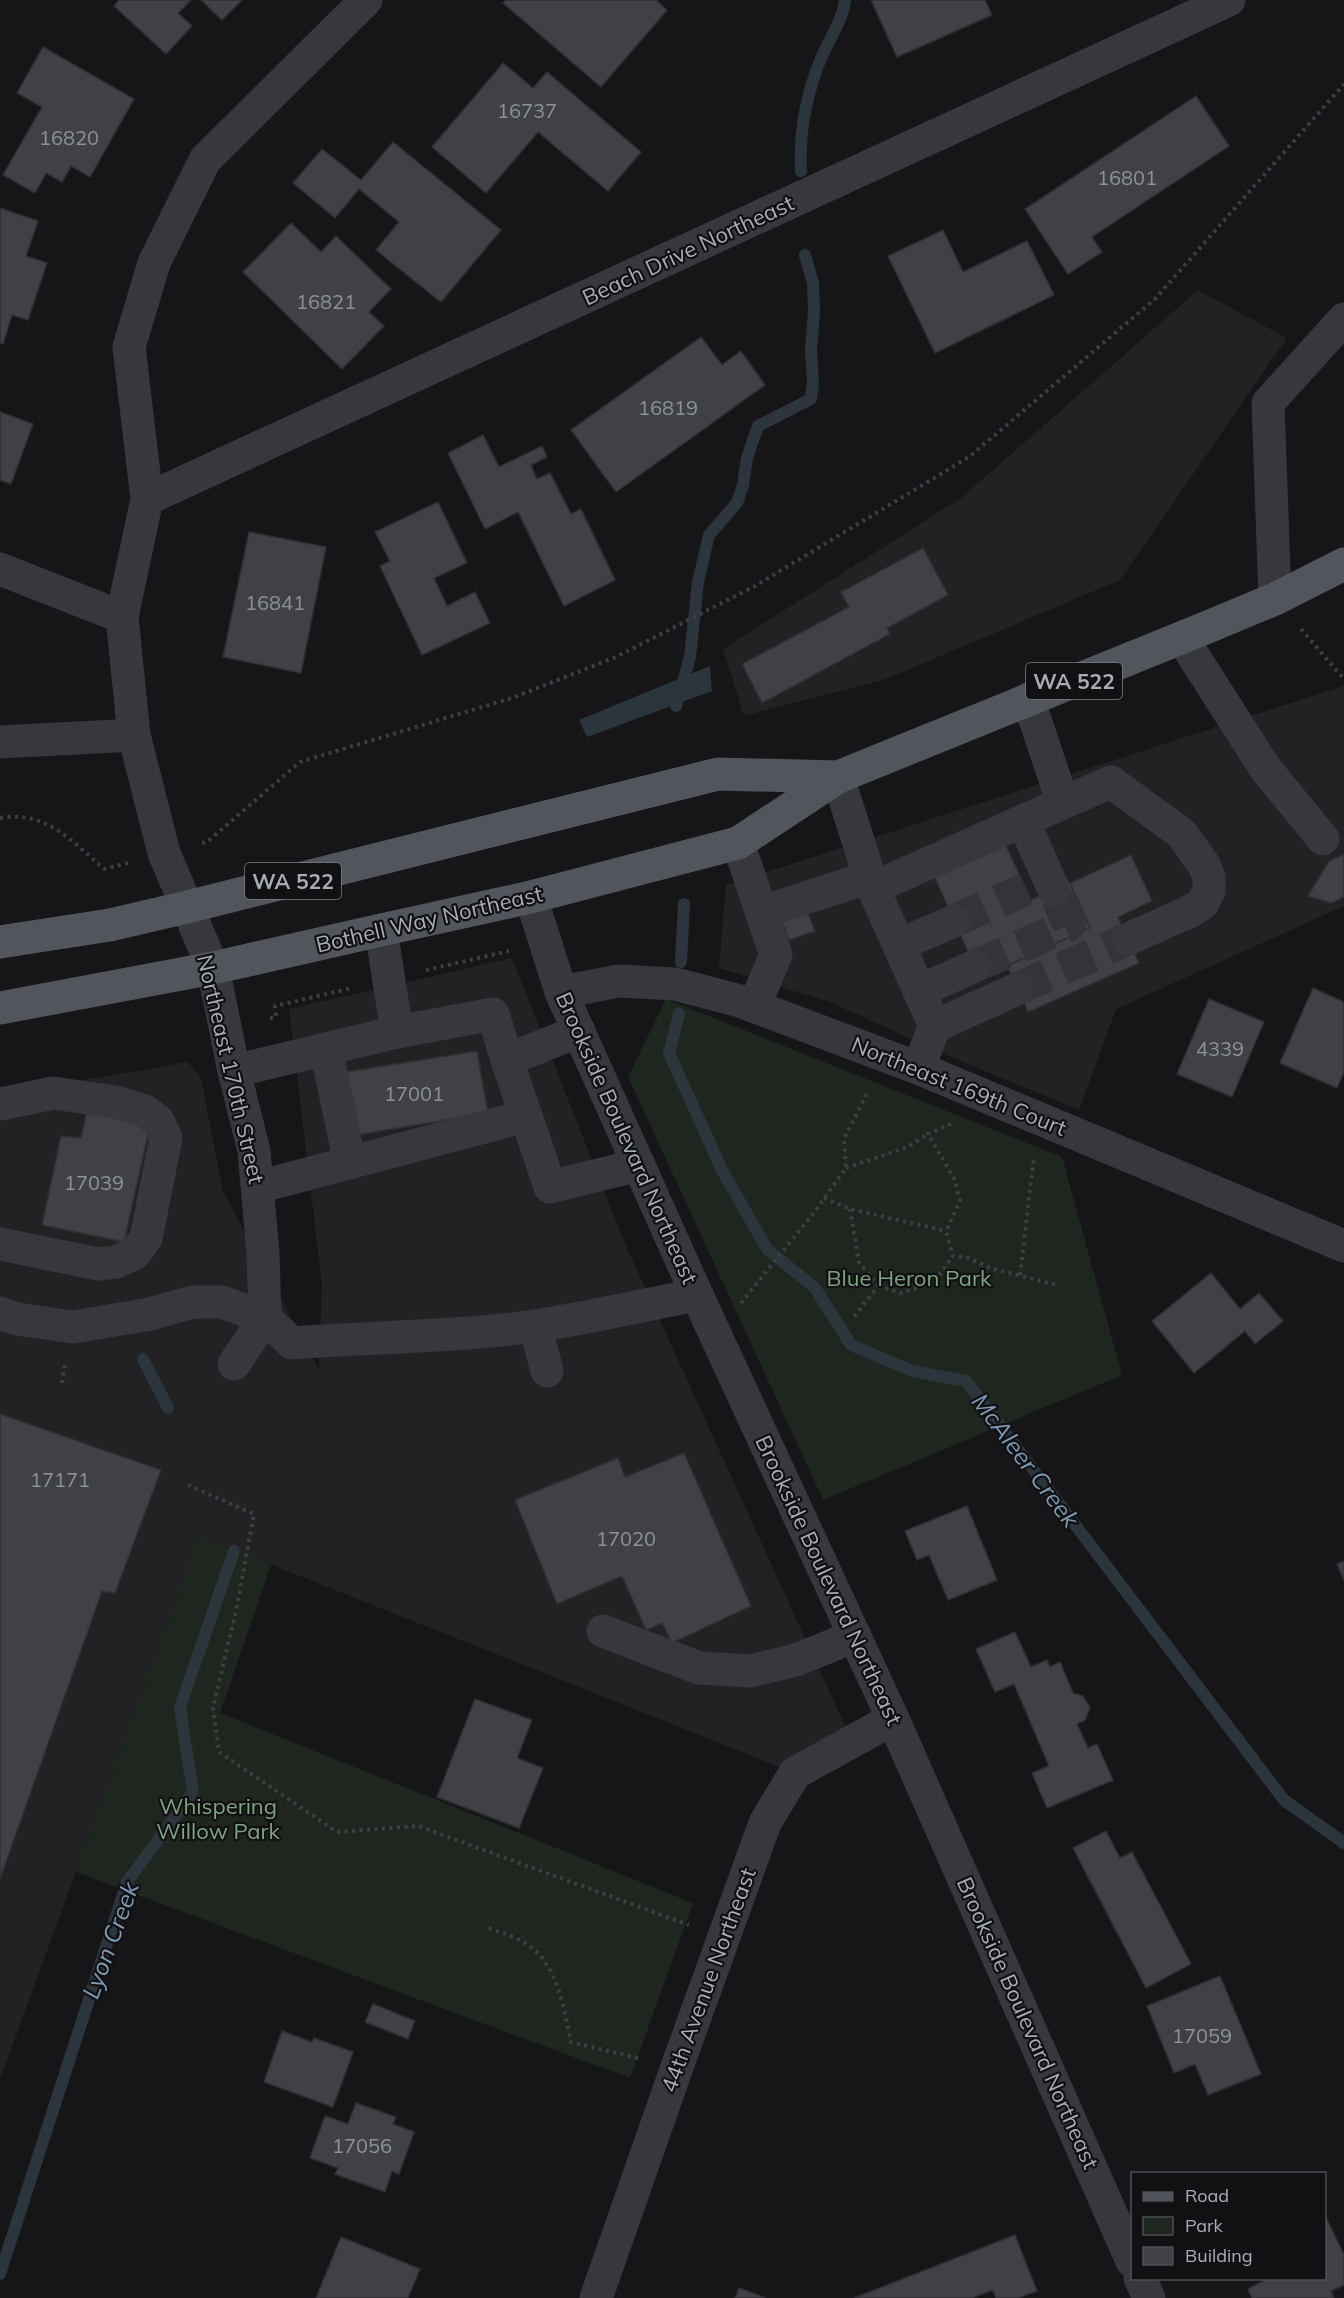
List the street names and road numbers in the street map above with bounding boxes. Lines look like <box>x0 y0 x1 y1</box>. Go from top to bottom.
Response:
street label: Beach Drive Northeast <box>578 189 799 311</box>
road number: WA 522 <box>1026 663 1122 699</box>
road number: WA 522 <box>245 863 341 899</box>
street label: Bothell Way Northeast <box>313 879 545 959</box>
street label: Northeast 170th Street <box>191 952 271 1187</box>
street label: Brookside Boulevard Northeast <box>550 988 704 1289</box>
street label: Northeast 169th Court <box>847 1030 1071 1142</box>
street label: Brookside Boulevard Northeast <box>749 1431 909 1730</box>
street label: 44th Avenue Northeast <box>654 1864 762 2096</box>
street label: Brookside Boulevard Northeast <box>951 1873 1105 2174</box>

